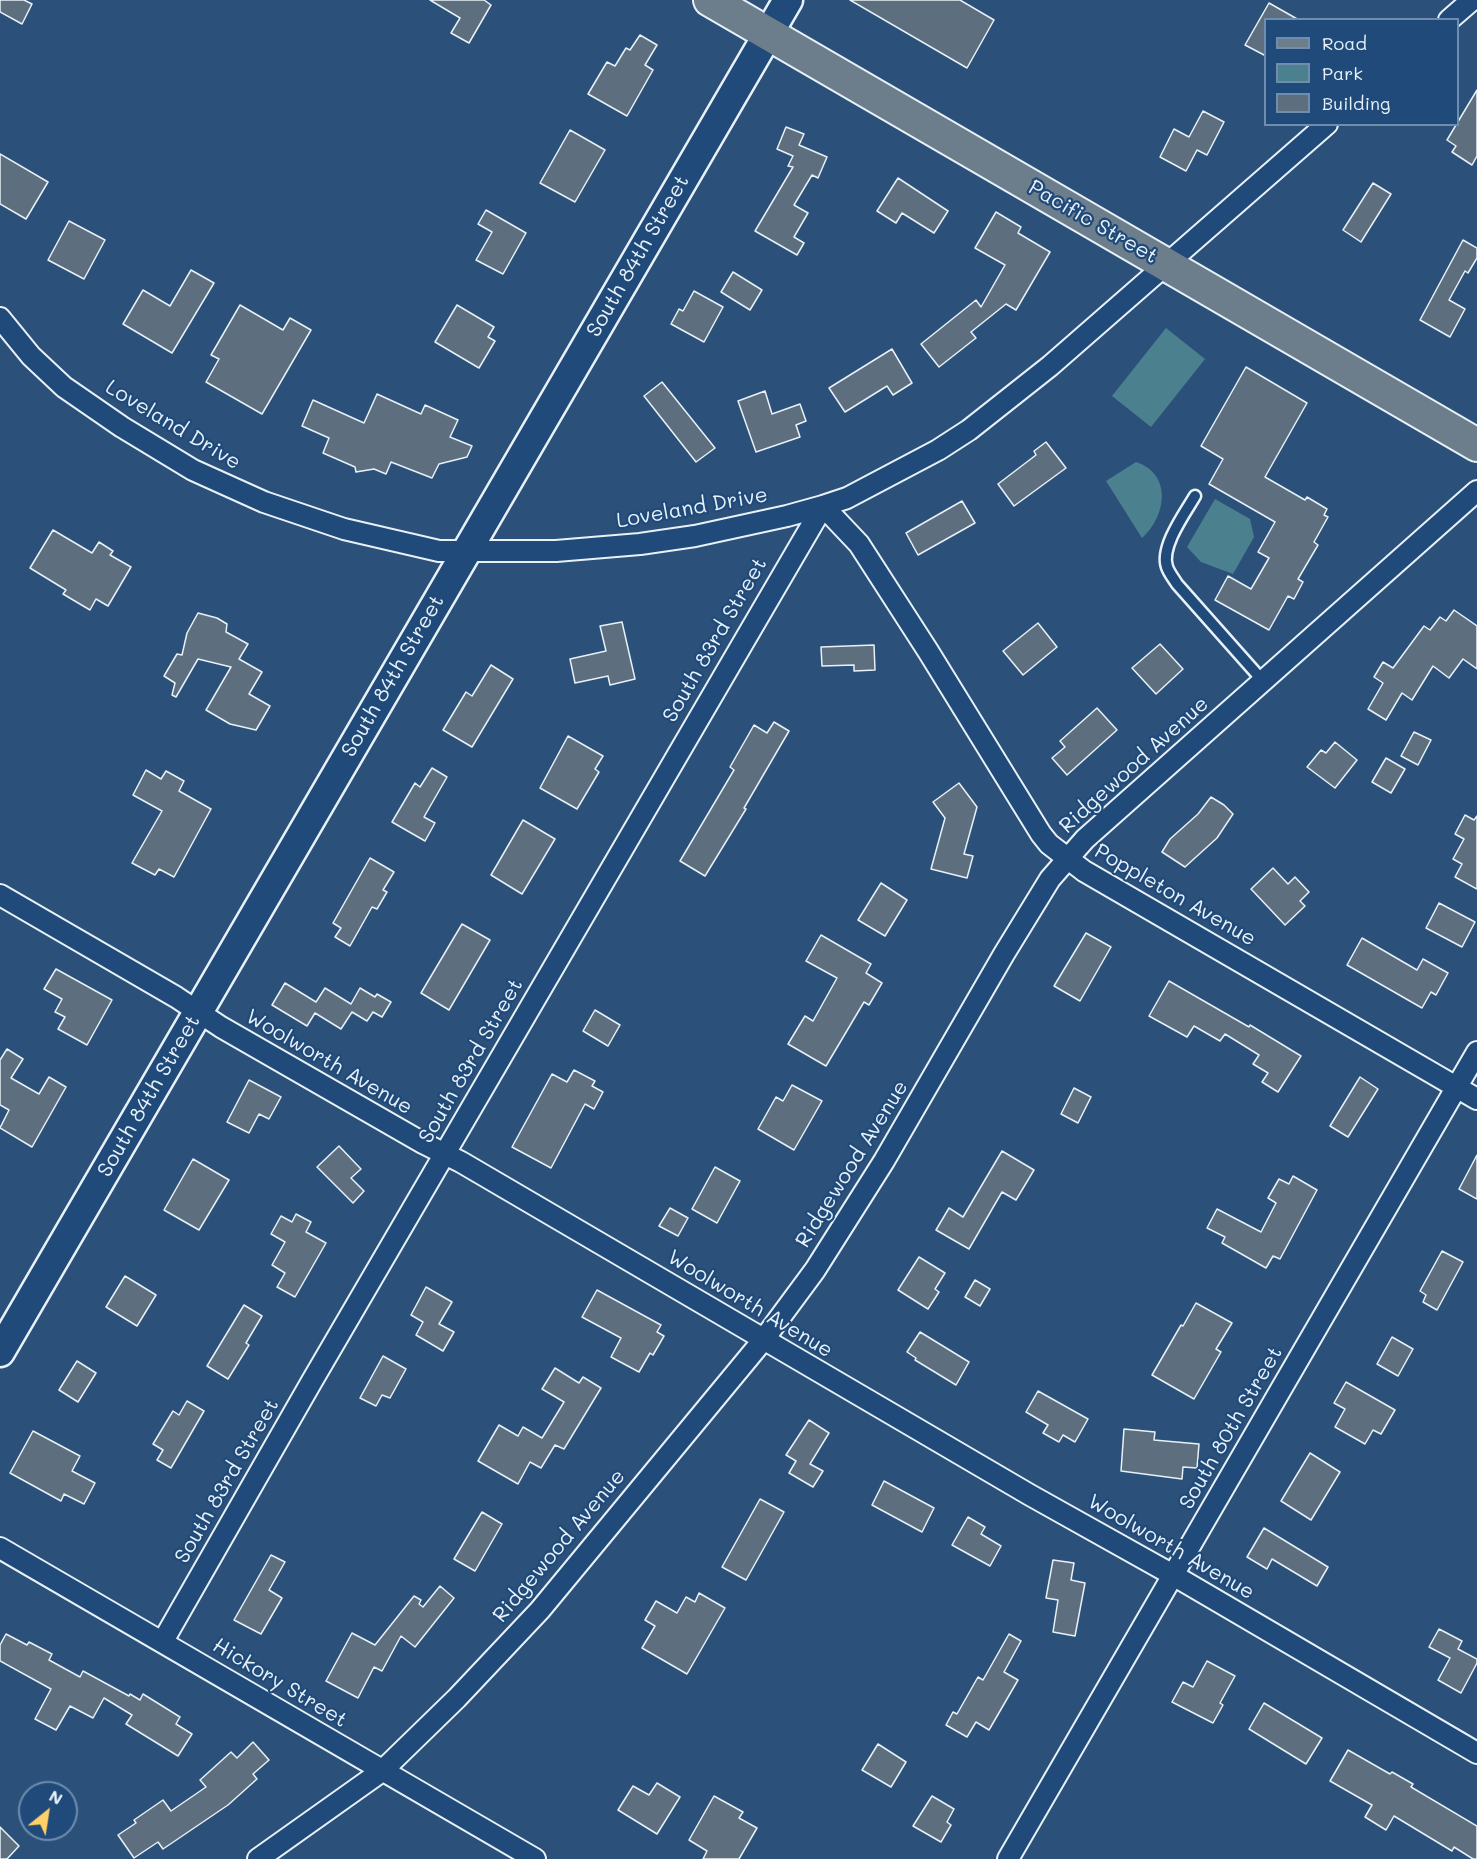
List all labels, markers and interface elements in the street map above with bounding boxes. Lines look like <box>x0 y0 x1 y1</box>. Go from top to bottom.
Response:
legend <box>1264 18 1459 126</box>
text: Road <box>1322 31 1367 55</box>
text: Park <box>1322 61 1363 85</box>
text: Building <box>1322 91 1390 115</box>
street label: South 84th Street <box>581 170 695 342</box>
street label: Pacific Street <box>1024 175 1162 269</box>
street label: Loveland Drive <box>101 375 245 475</box>
street label: Loveland Drive <box>614 482 770 534</box>
street label: South 83rd Street <box>658 553 772 727</box>
street label: South 84th Street <box>336 590 450 762</box>
street label: Ridgewood Avenue <box>1054 691 1214 839</box>
street label: Poppleton Avenue <box>1090 839 1260 951</box>
street label: South 83rd Street <box>414 974 528 1148</box>
street label: Woolworth Avenue <box>241 1004 417 1120</box>
street label: South 84th Street <box>92 1010 206 1182</box>
street label: Ridgewood Avenue <box>790 1076 914 1252</box>
street label: Woolworth Avenue <box>663 1245 837 1363</box>
street label: South 80th Street <box>1174 1342 1288 1514</box>
street label: South 83rd Street <box>170 1394 284 1568</box>
street label: Ridgewood Avenue <box>488 1464 630 1628</box>
street label: Woolworth Avenue <box>1083 1489 1259 1605</box>
street label: Hickory Street <box>208 1633 352 1733</box>
north arrow <box>18 1781 78 1841</box>
text: N <box>46 1785 67 1809</box>

